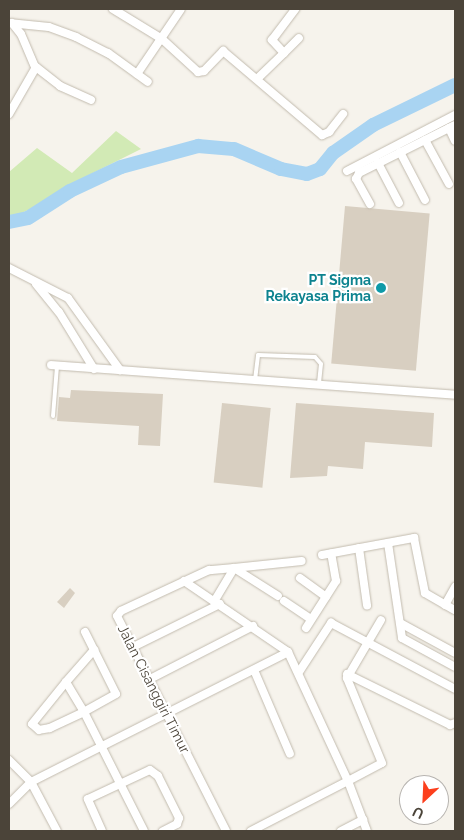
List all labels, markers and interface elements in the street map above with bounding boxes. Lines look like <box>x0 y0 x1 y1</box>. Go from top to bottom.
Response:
place label: PT Sigma Rekayasa Prima <box>265 272 371 304</box>
marker: PT Sigma Rekayasa Prima <box>375 282 387 294</box>
street label: Jalan Cisanggiri Timur <box>114 622 194 756</box>
north arrow <box>399 775 449 825</box>
text: U <box>410 803 426 822</box>

